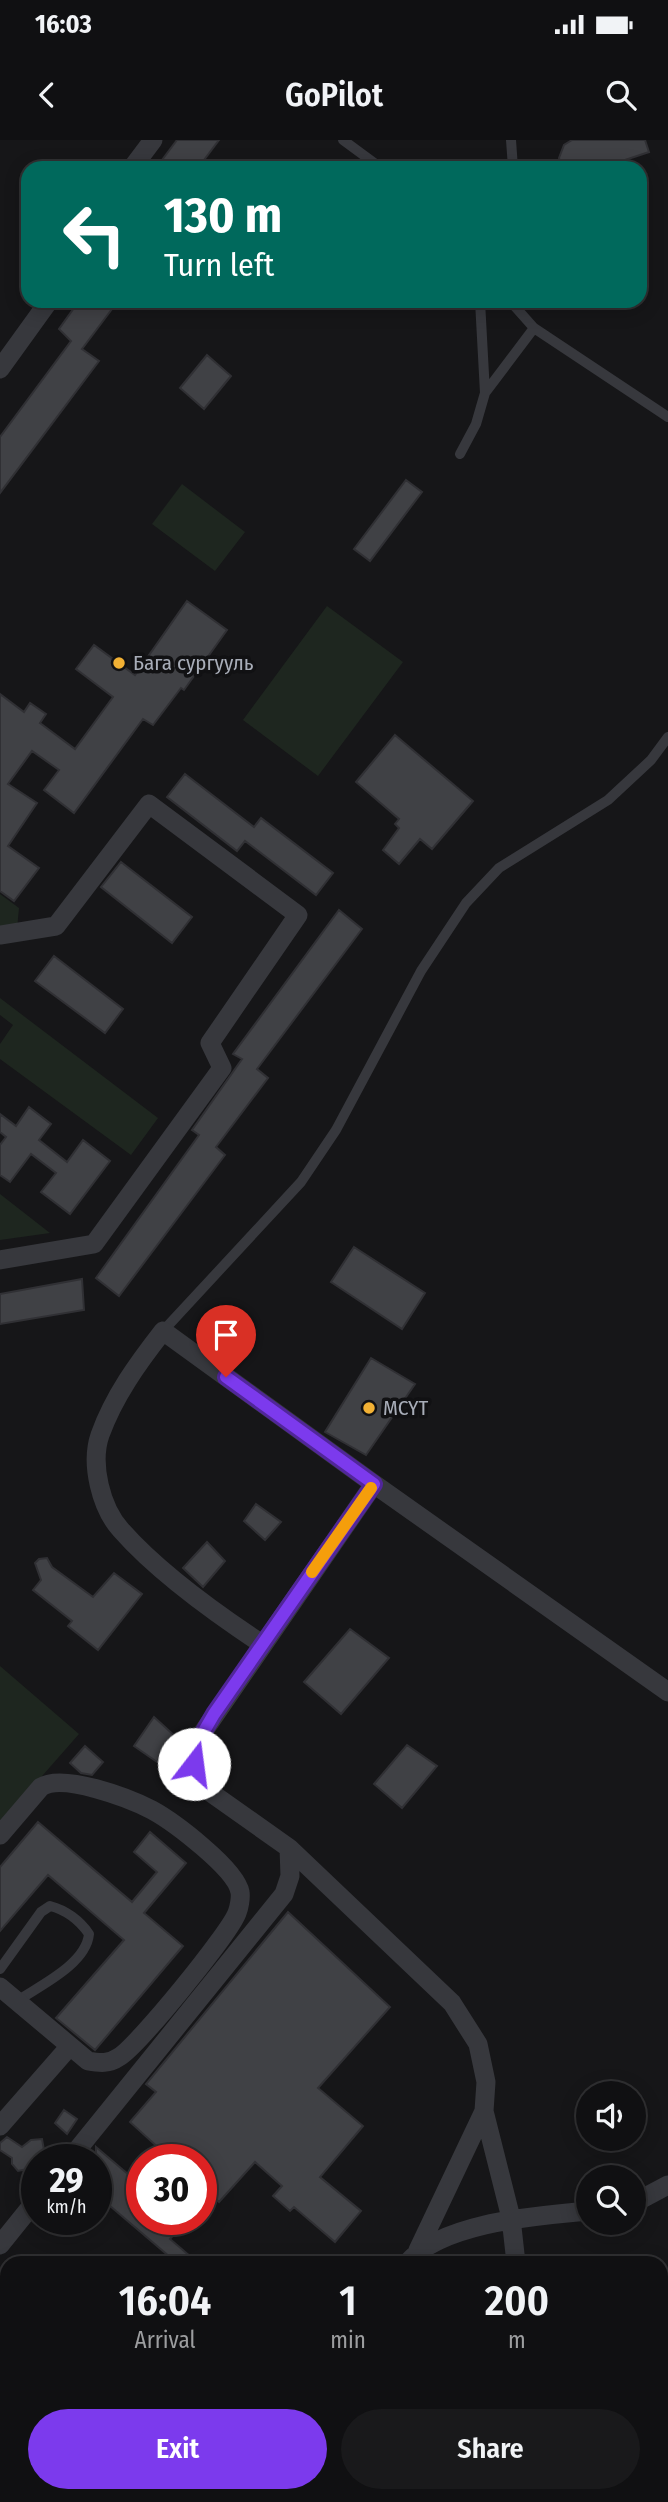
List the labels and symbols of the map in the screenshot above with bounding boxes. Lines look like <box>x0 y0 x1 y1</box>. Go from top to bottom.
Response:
place label: Бага сургууль <box>133 650 254 676</box>
marker: Бага сургууль <box>111 655 127 671</box>
pin <box>196 1305 256 1377</box>
place label: МСҮТ <box>383 1395 428 1421</box>
marker: МСҮТ <box>361 1400 377 1416</box>
position arrow <box>157 1727 231 1801</box>
speed limit sign: 30 <box>126 2144 217 2235</box>

